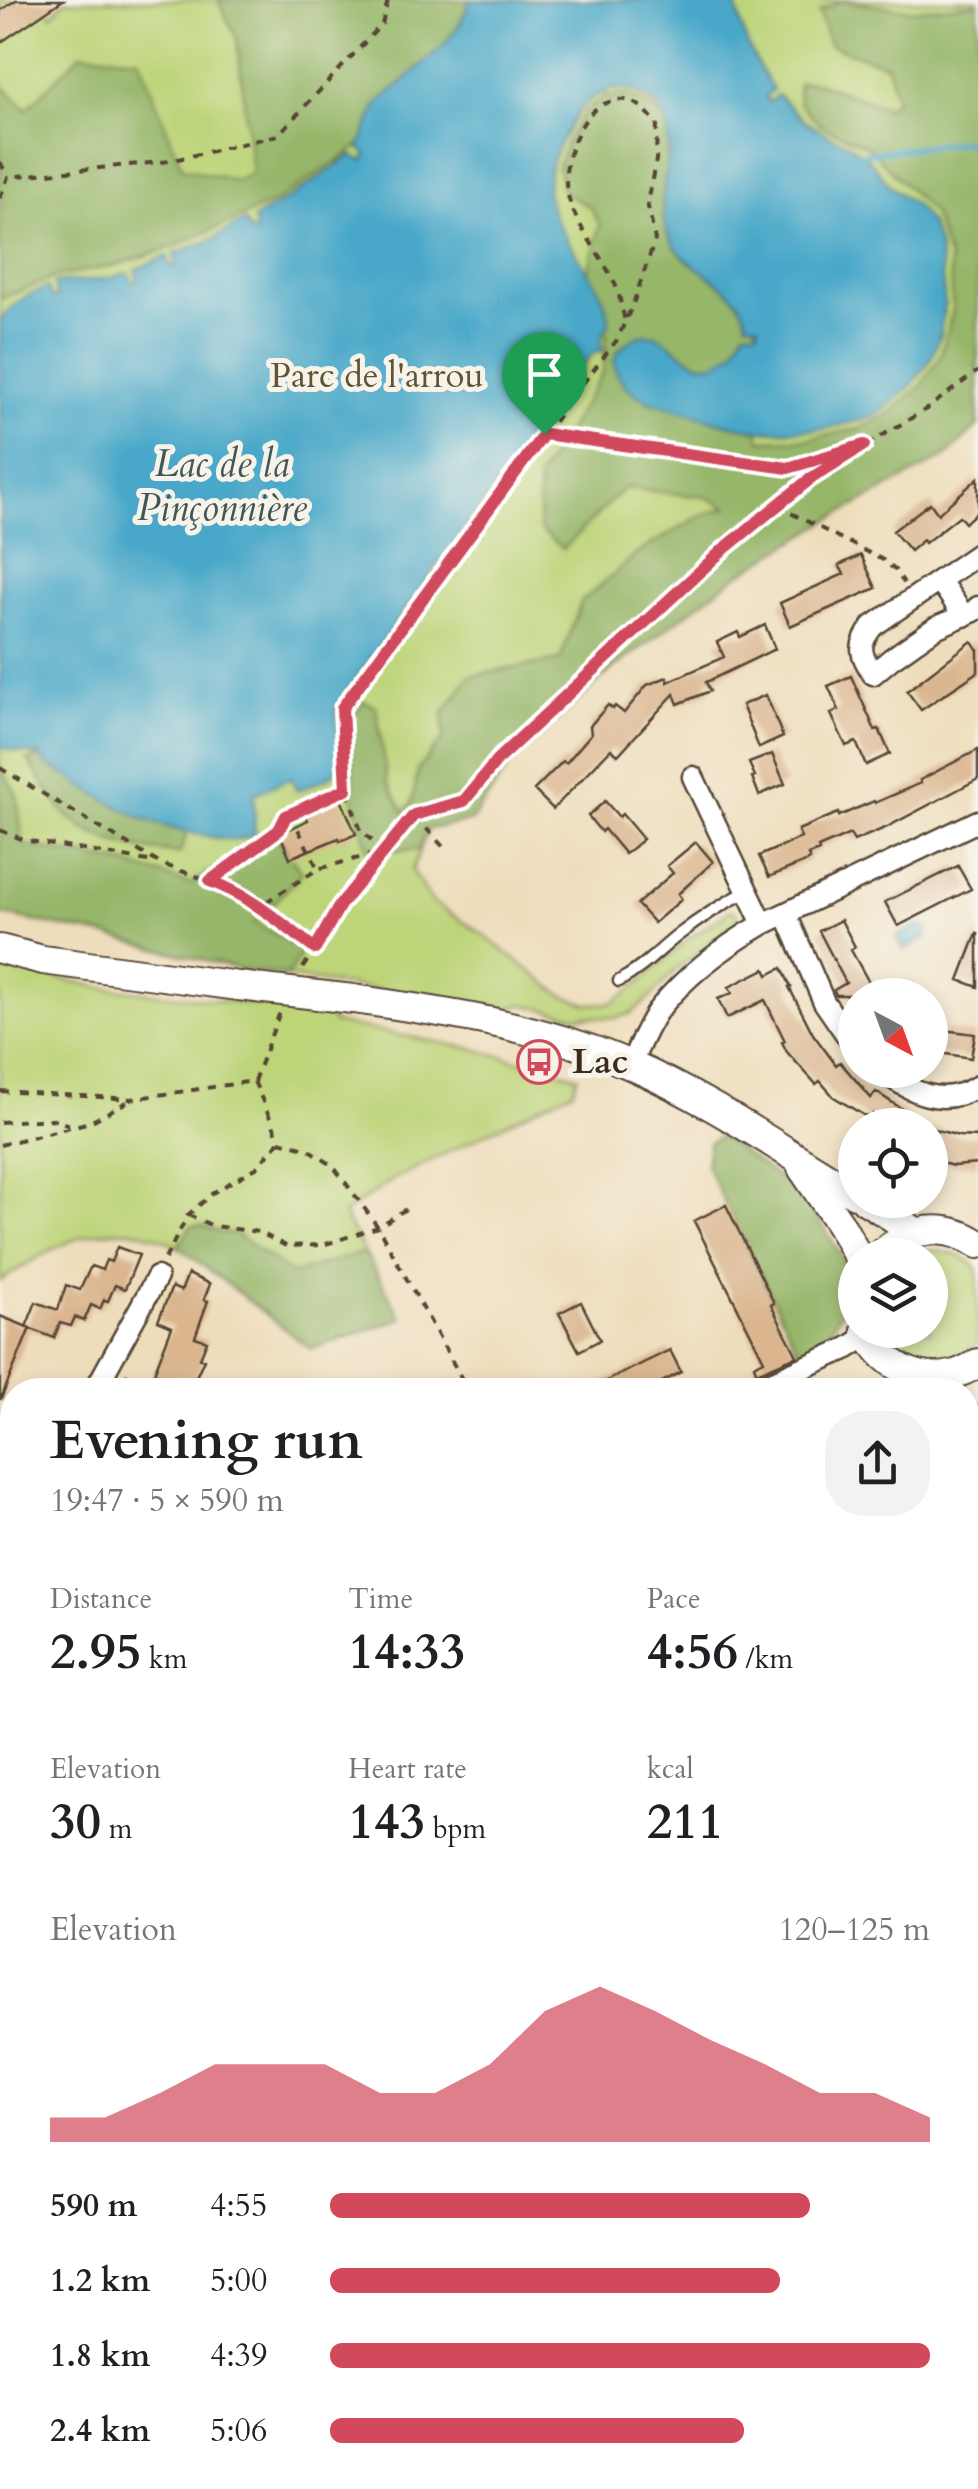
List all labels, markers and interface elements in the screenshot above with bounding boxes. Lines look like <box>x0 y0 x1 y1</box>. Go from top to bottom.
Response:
pin <box>502 332 587 435</box>
icon: arrive <box>517 347 572 402</box>
park label: Parc de l'arrou <box>270 352 484 400</box>
water label: Lac de la Pinçonnière <box>137 438 307 534</box>
north arrow <box>838 978 948 1088</box>
map controls <box>838 978 948 1348</box>
place label: Lac <box>572 1038 628 1086</box>
bus stop icon: Lac <box>516 1039 562 1085</box>
button: locate <box>838 1108 948 1218</box>
button: layers <box>838 1238 948 1348</box>
text: Evening run <box>50 1404 363 1478</box>
button: share <box>825 1411 930 1516</box>
text: 19:47 · 5 × 590 m <box>50 1479 284 1523</box>
text: Distance <box>50 1580 152 1618</box>
text: Time <box>348 1580 413 1618</box>
text: Pace <box>647 1580 701 1618</box>
text: 2.95 <box>50 1618 141 1686</box>
text: 14:33 <box>348 1618 465 1686</box>
text: 4:56 <box>647 1618 738 1686</box>
text: km <box>141 1640 188 1678</box>
text: /km <box>738 1640 793 1678</box>
text: Elevation <box>50 1750 161 1788</box>
text: Heart rate <box>348 1750 467 1788</box>
text: kcal <box>647 1750 694 1788</box>
text: 30 <box>50 1788 101 1856</box>
text: 143 <box>348 1788 425 1856</box>
text: 211 <box>647 1788 724 1856</box>
text: m <box>101 1810 132 1848</box>
text: bpm <box>425 1810 486 1848</box>
text: Elevation <box>50 1908 177 1952</box>
text: 120–125 m <box>778 1908 930 1952</box>
text: 590 m <box>50 2184 137 2228</box>
text: 4:55 <box>210 2184 267 2228</box>
text: 1.2 km <box>50 2259 150 2303</box>
text: 5:00 <box>210 2259 267 2303</box>
text: 1.8 km <box>50 2334 150 2378</box>
text: 4:39 <box>210 2334 267 2378</box>
text: 2.4 km <box>50 2409 150 2453</box>
text: 5:06 <box>210 2409 267 2453</box>

